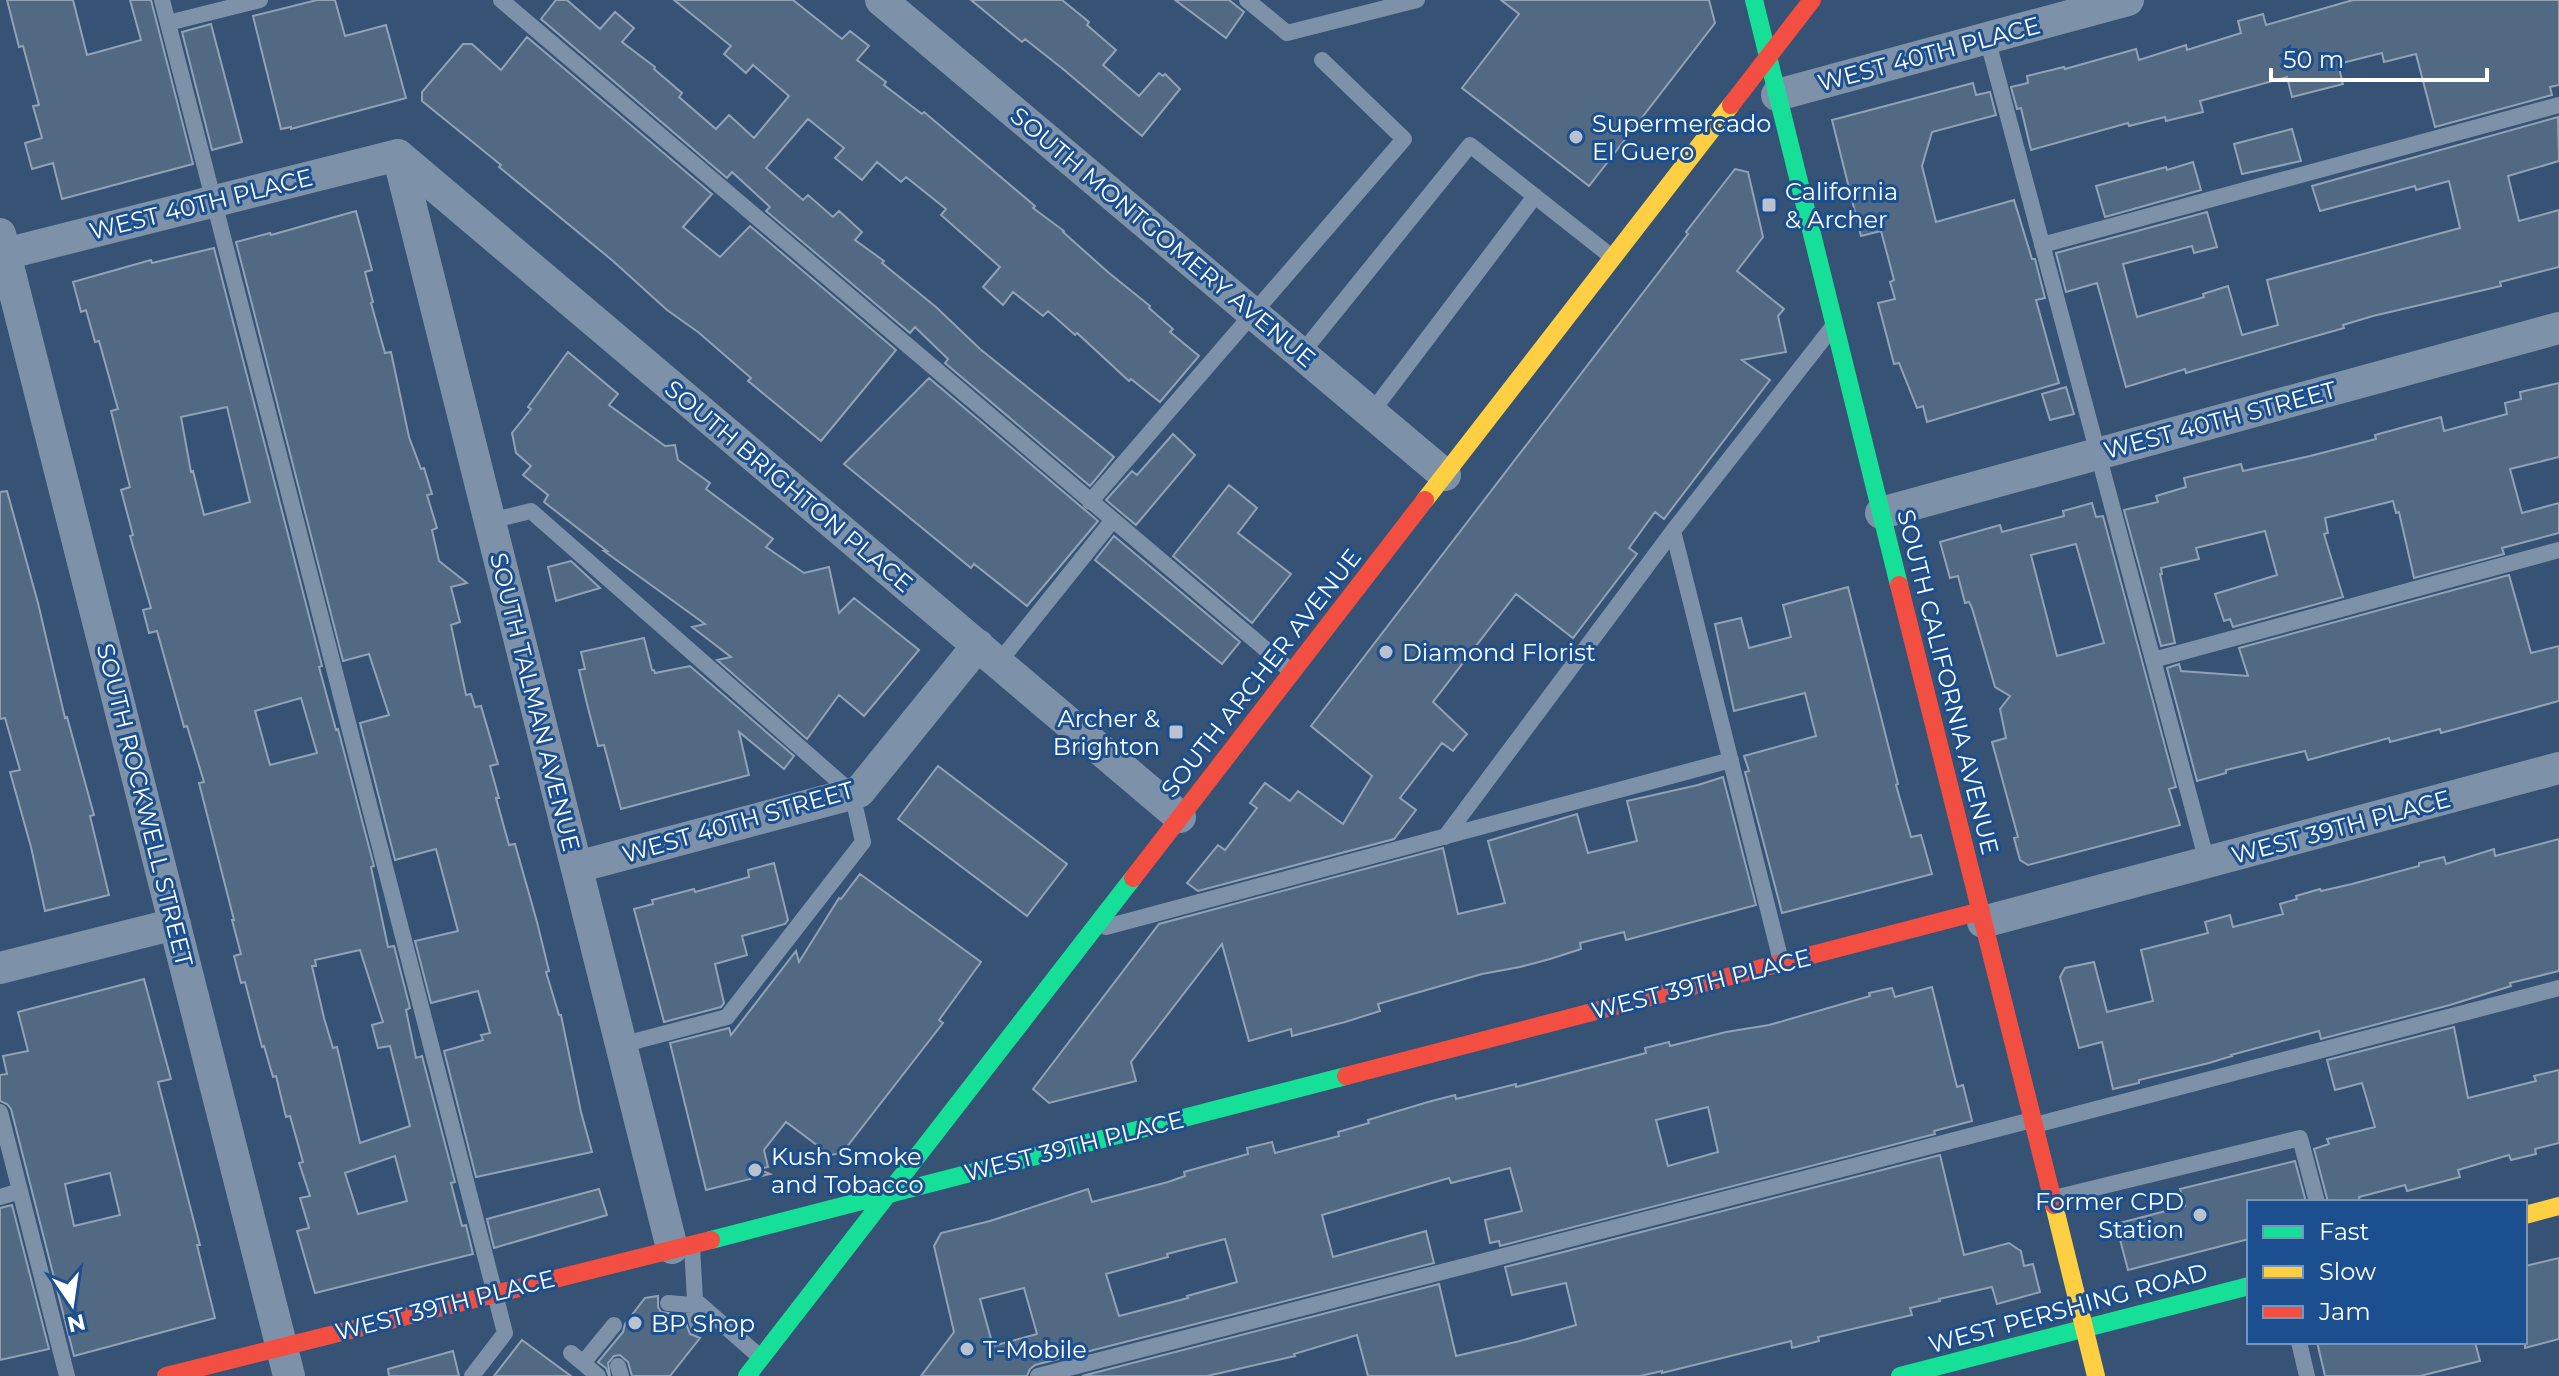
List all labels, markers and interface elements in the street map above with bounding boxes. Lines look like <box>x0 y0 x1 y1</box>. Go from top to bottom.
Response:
street label: WEST 40TH PLACE <box>1815 10 2043 98</box>
scale bar <box>2271 32 2487 82</box>
text: 50 m <box>2283 45 2344 74</box>
street label: SOUTH MONTGOMERY AVENUE <box>1005 101 1321 373</box>
place label: Supermercado El Guero <box>1592 109 1771 166</box>
marker: Supermercado El Guero <box>1567 128 1585 146</box>
street label: WEST 40TH PLACE <box>86 162 316 246</box>
place label: California & Archer <box>1785 177 1898 234</box>
marker: California & Archer <box>1760 196 1778 214</box>
street label: SOUTH BRIGHTON PLACE <box>659 374 919 598</box>
street label: WEST 40TH STREET <box>2101 375 2340 465</box>
street label: SOUTH CALIFORNIA AVENUE <box>1891 507 2005 857</box>
street label: SOUTH ARCHER AVENUE <box>1155 543 1367 803</box>
street label: SOUTH TALMAN AVENUE <box>484 550 586 854</box>
place label: Diamond Florist <box>1402 638 1596 667</box>
street label: SOUTH ROCKWELL STREET <box>91 640 199 970</box>
marker: Diamond Florist <box>1377 643 1395 661</box>
place label: Archer & Brighton <box>1053 704 1160 761</box>
marker: Archer & Brighton <box>1167 723 1185 741</box>
street label: WEST 40TH STREET <box>619 775 857 869</box>
street label: WEST 39TH PLACE <box>2228 784 2454 870</box>
street label: WEST 39TH PLACE <box>1588 943 1814 1025</box>
street label: WEST 39TH PLACE <box>961 1105 1187 1187</box>
place label: Kush Smoke and Tobacco <box>771 1142 923 1199</box>
marker: Kush Smoke and Tobacco <box>746 1161 764 1179</box>
place label: Former CPD Station <box>2035 1187 2184 1244</box>
legend <box>2247 1200 2527 1344</box>
marker: Former CPD Station <box>2191 1206 2209 1224</box>
text: Fast <box>2319 1217 2370 1246</box>
street label: WEST PERSHING ROAD <box>1925 1257 2211 1359</box>
text: Slow <box>2319 1257 2376 1286</box>
north arrow <box>32 1264 112 1344</box>
street label: WEST 39TH PLACE <box>332 1264 558 1346</box>
text: Jam <box>2318 1297 2371 1326</box>
text: N <box>65 1308 88 1338</box>
place label: BP Shop <box>651 1309 755 1338</box>
marker: BP Shop <box>626 1314 644 1332</box>
place label: T-Mobile <box>983 1335 1087 1364</box>
marker: T-Mobile <box>958 1340 976 1358</box>

